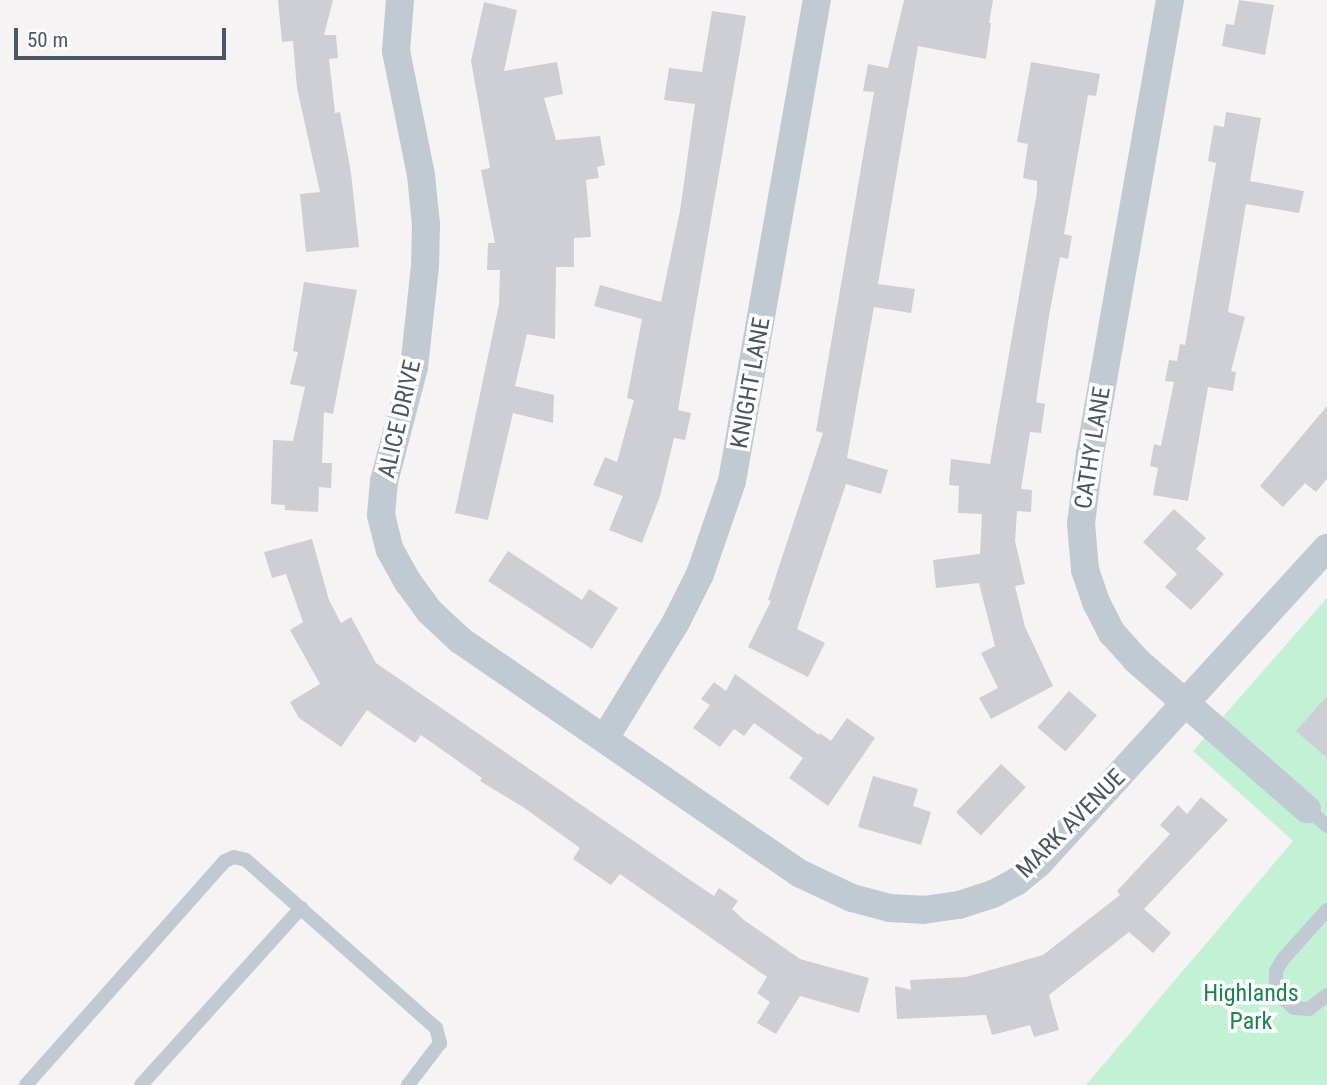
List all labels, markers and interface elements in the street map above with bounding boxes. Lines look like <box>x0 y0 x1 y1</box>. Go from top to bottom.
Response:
scale bar <box>18 14 229 58</box>
text: 50 m <box>27 28 68 52</box>
street label: KNIGHT LANE <box>725 315 777 451</box>
street label: ALICE DRIVE <box>372 357 428 481</box>
street label: CATHY LANE <box>1069 385 1117 511</box>
street label: MARK AVENUE <box>1011 764 1131 884</box>
park label: Highlands Park <box>1203 980 1299 1036</box>

